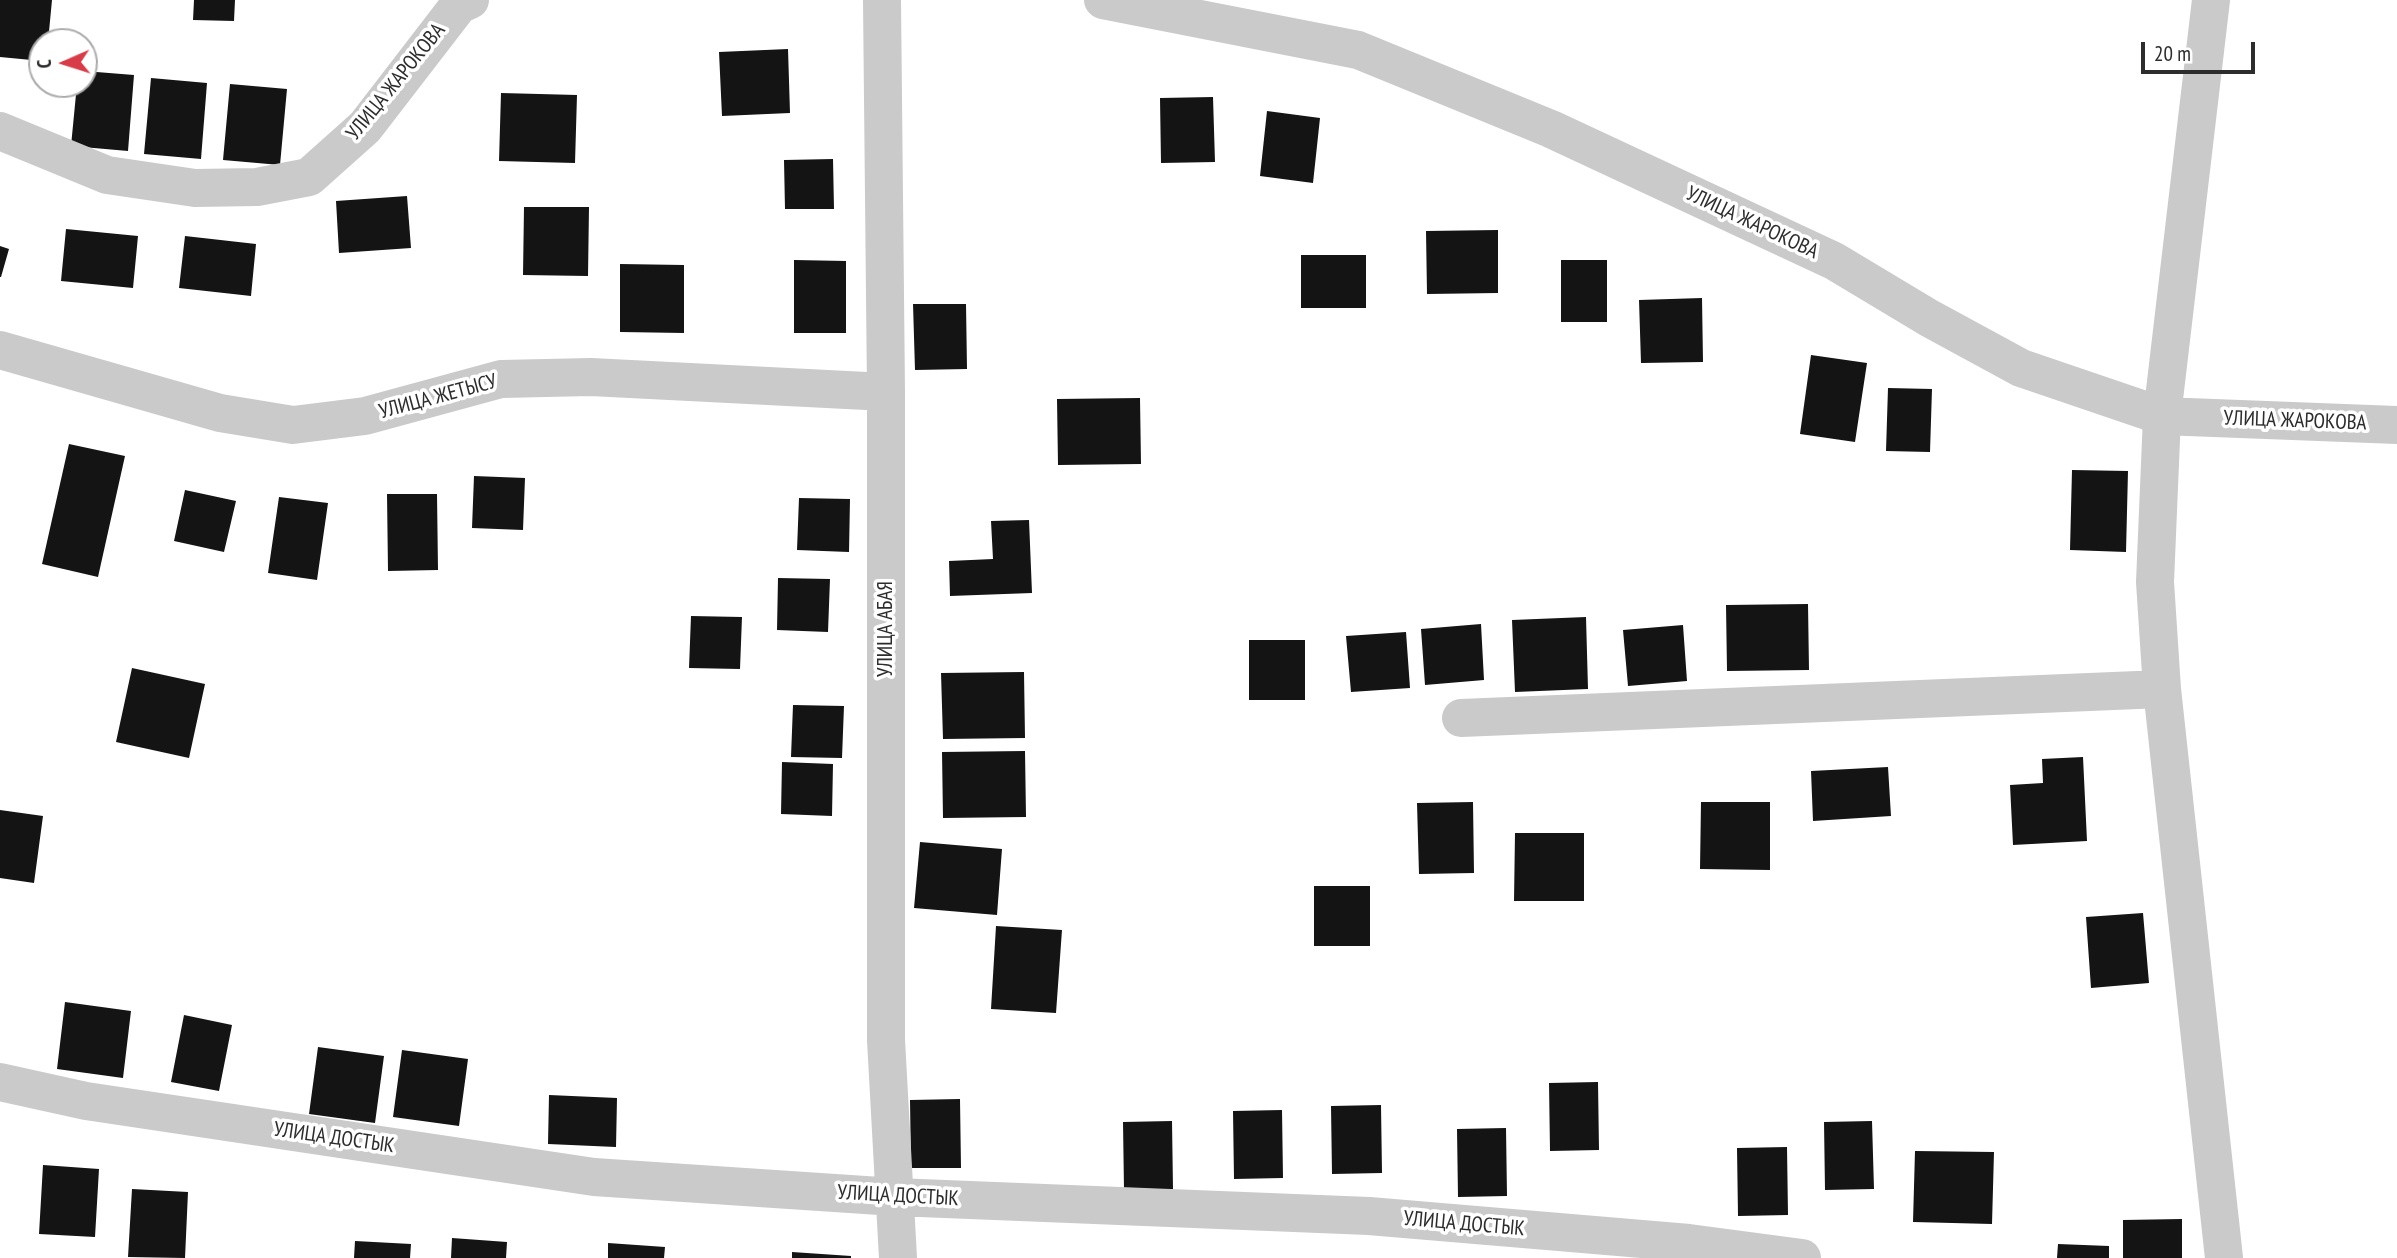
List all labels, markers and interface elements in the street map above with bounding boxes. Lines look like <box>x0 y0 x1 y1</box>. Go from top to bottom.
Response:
street label: УЛИЦА ЖАРОКОВА <box>341 19 451 145</box>
north arrow <box>28 28 98 98</box>
scale bar <box>2145 28 2259 72</box>
text: 20 m <box>2154 40 2191 67</box>
text: С <box>32 59 56 69</box>
street label: УЛИЦА ЖАРОКОВА <box>1682 181 1822 265</box>
street label: УЛИЦА ЖЕТЫСУ <box>376 369 500 425</box>
street label: УЛИЦА ЖАРОКОВА <box>2223 406 2367 436</box>
street label: УЛИЦА АБАЯ <box>873 581 899 677</box>
street label: УЛИЦА ДОСТЫК <box>272 1117 396 1159</box>
street label: УЛИЦА ДОСТЫК <box>837 1180 959 1212</box>
street label: УЛИЦА ДОСТЫК <box>1402 1206 1526 1242</box>

